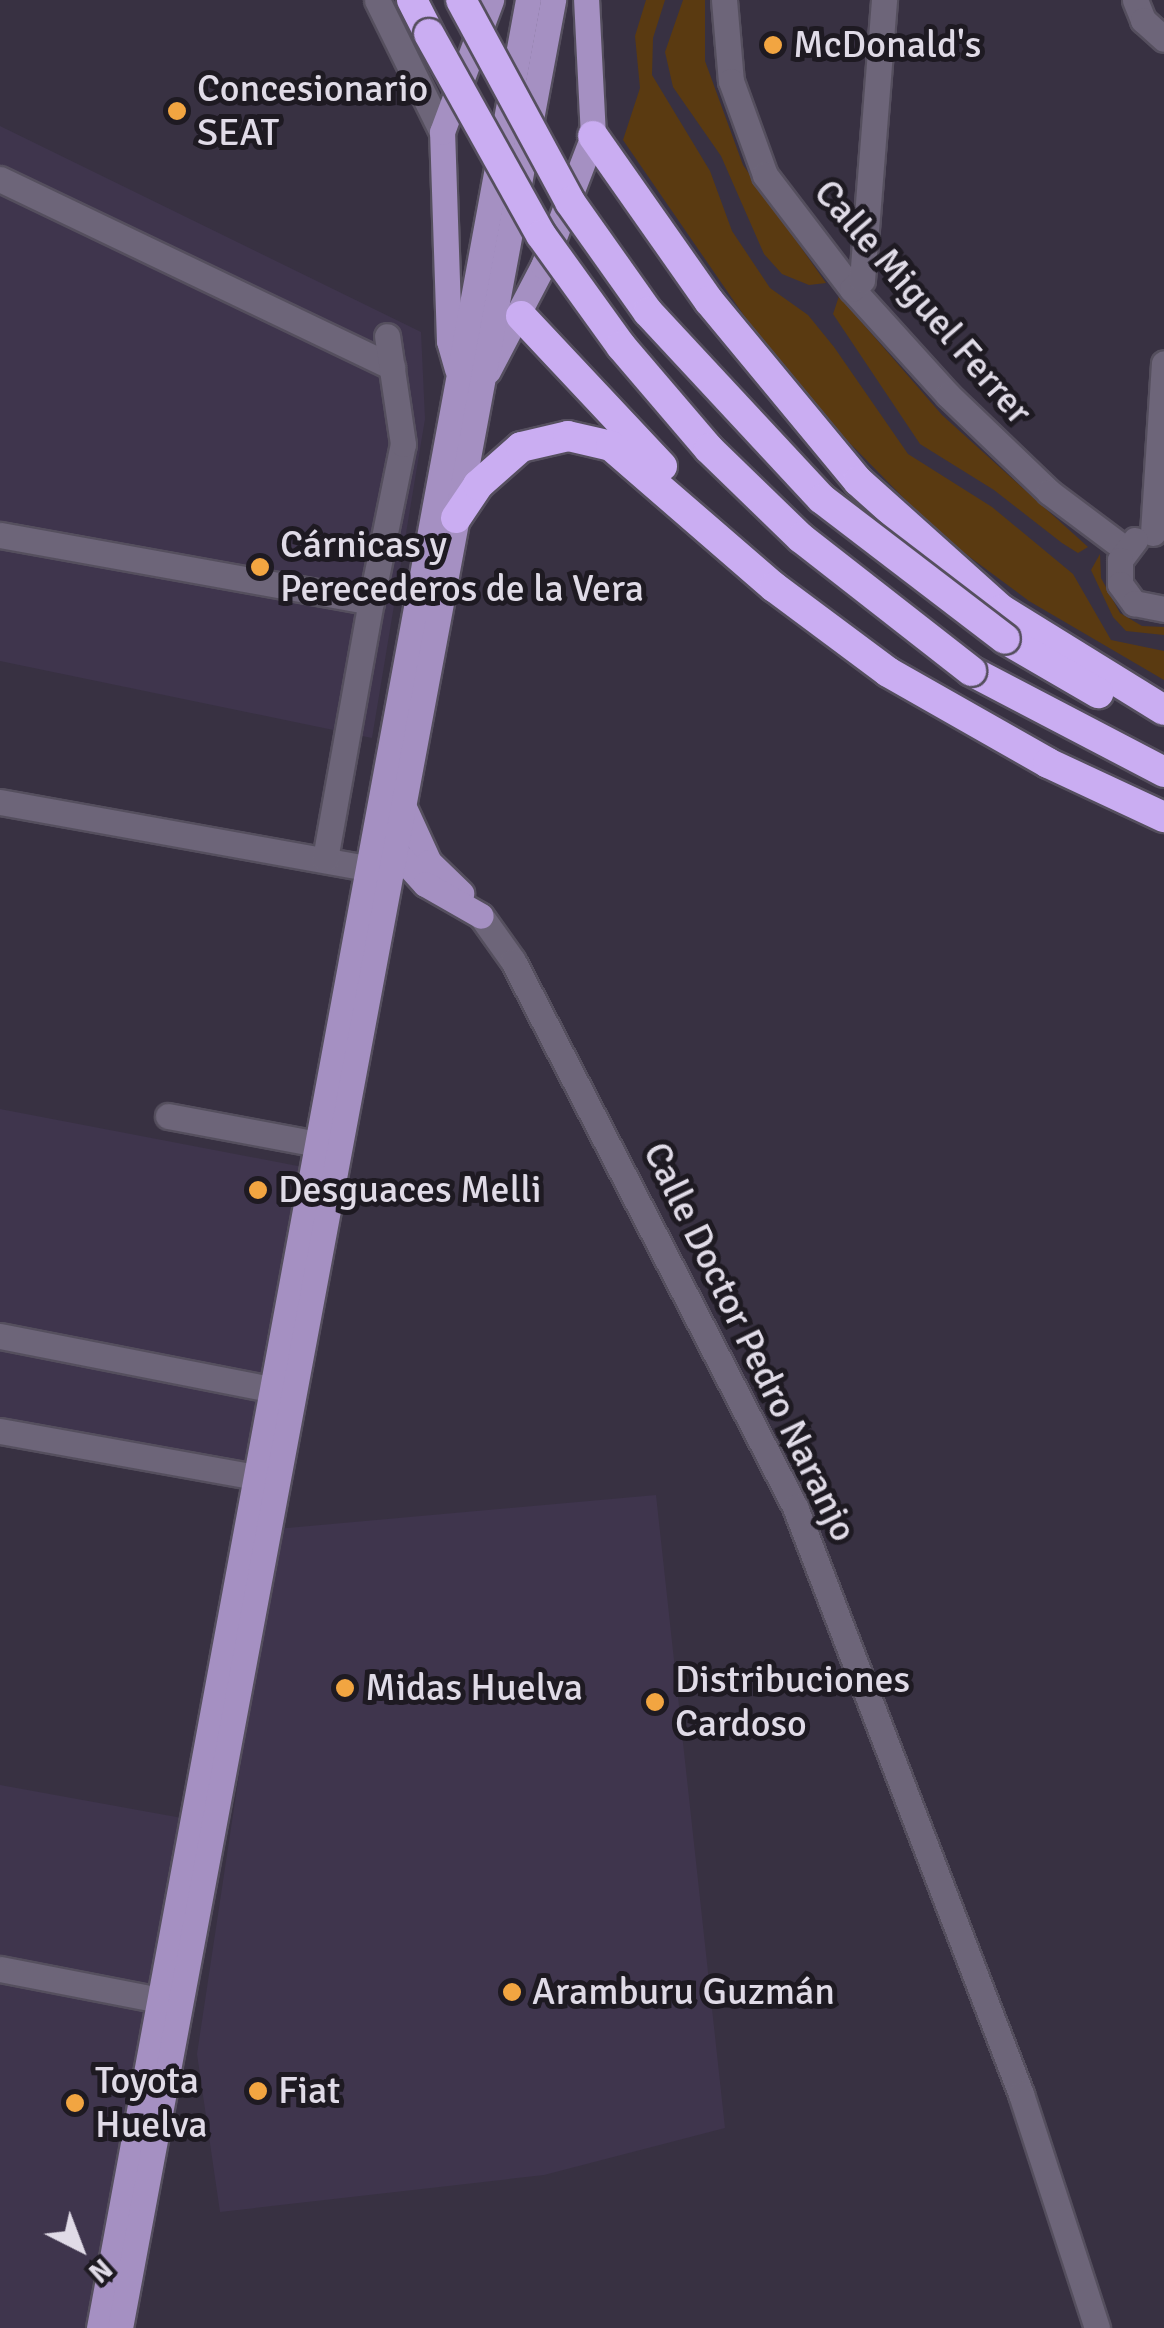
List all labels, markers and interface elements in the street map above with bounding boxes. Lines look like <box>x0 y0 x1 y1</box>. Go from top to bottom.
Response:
place label: McDonald's <box>793 22 981 68</box>
marker: McDonald's <box>762 34 784 56</box>
place label: Concesionario SEAT <box>197 66 428 156</box>
marker: Concesionario SEAT <box>166 100 188 122</box>
street label: Calle Miguel Ferrer <box>804 170 1042 434</box>
place label: Cárnicas y Perecederos de la Vera <box>280 522 644 612</box>
marker: Cárnicas y Perecederos de la Vera <box>249 556 271 578</box>
street label: Calle Doctor Pedro Naranjo <box>633 1135 867 1549</box>
place label: Desguaces Melli <box>278 1167 542 1213</box>
marker: Desguaces Melli <box>247 1179 269 1201</box>
place label: Distribuciones Cardoso <box>675 1657 910 1746</box>
place label: Midas Huelva <box>365 1665 583 1711</box>
marker: Midas Huelva <box>334 1677 356 1699</box>
marker: Distribuciones Cardoso <box>644 1691 666 1713</box>
place label: Aramburu Guzmán <box>532 1969 835 2015</box>
marker: Aramburu Guzmán <box>501 1981 523 2003</box>
place label: Toyota Huelva <box>95 2058 208 2148</box>
place label: Fiat <box>278 2068 340 2114</box>
marker: Fiat <box>247 2080 269 2102</box>
marker: Toyota Huelva <box>64 2092 86 2114</box>
north arrow <box>30 2198 130 2298</box>
text: N <box>81 2251 119 2289</box>

